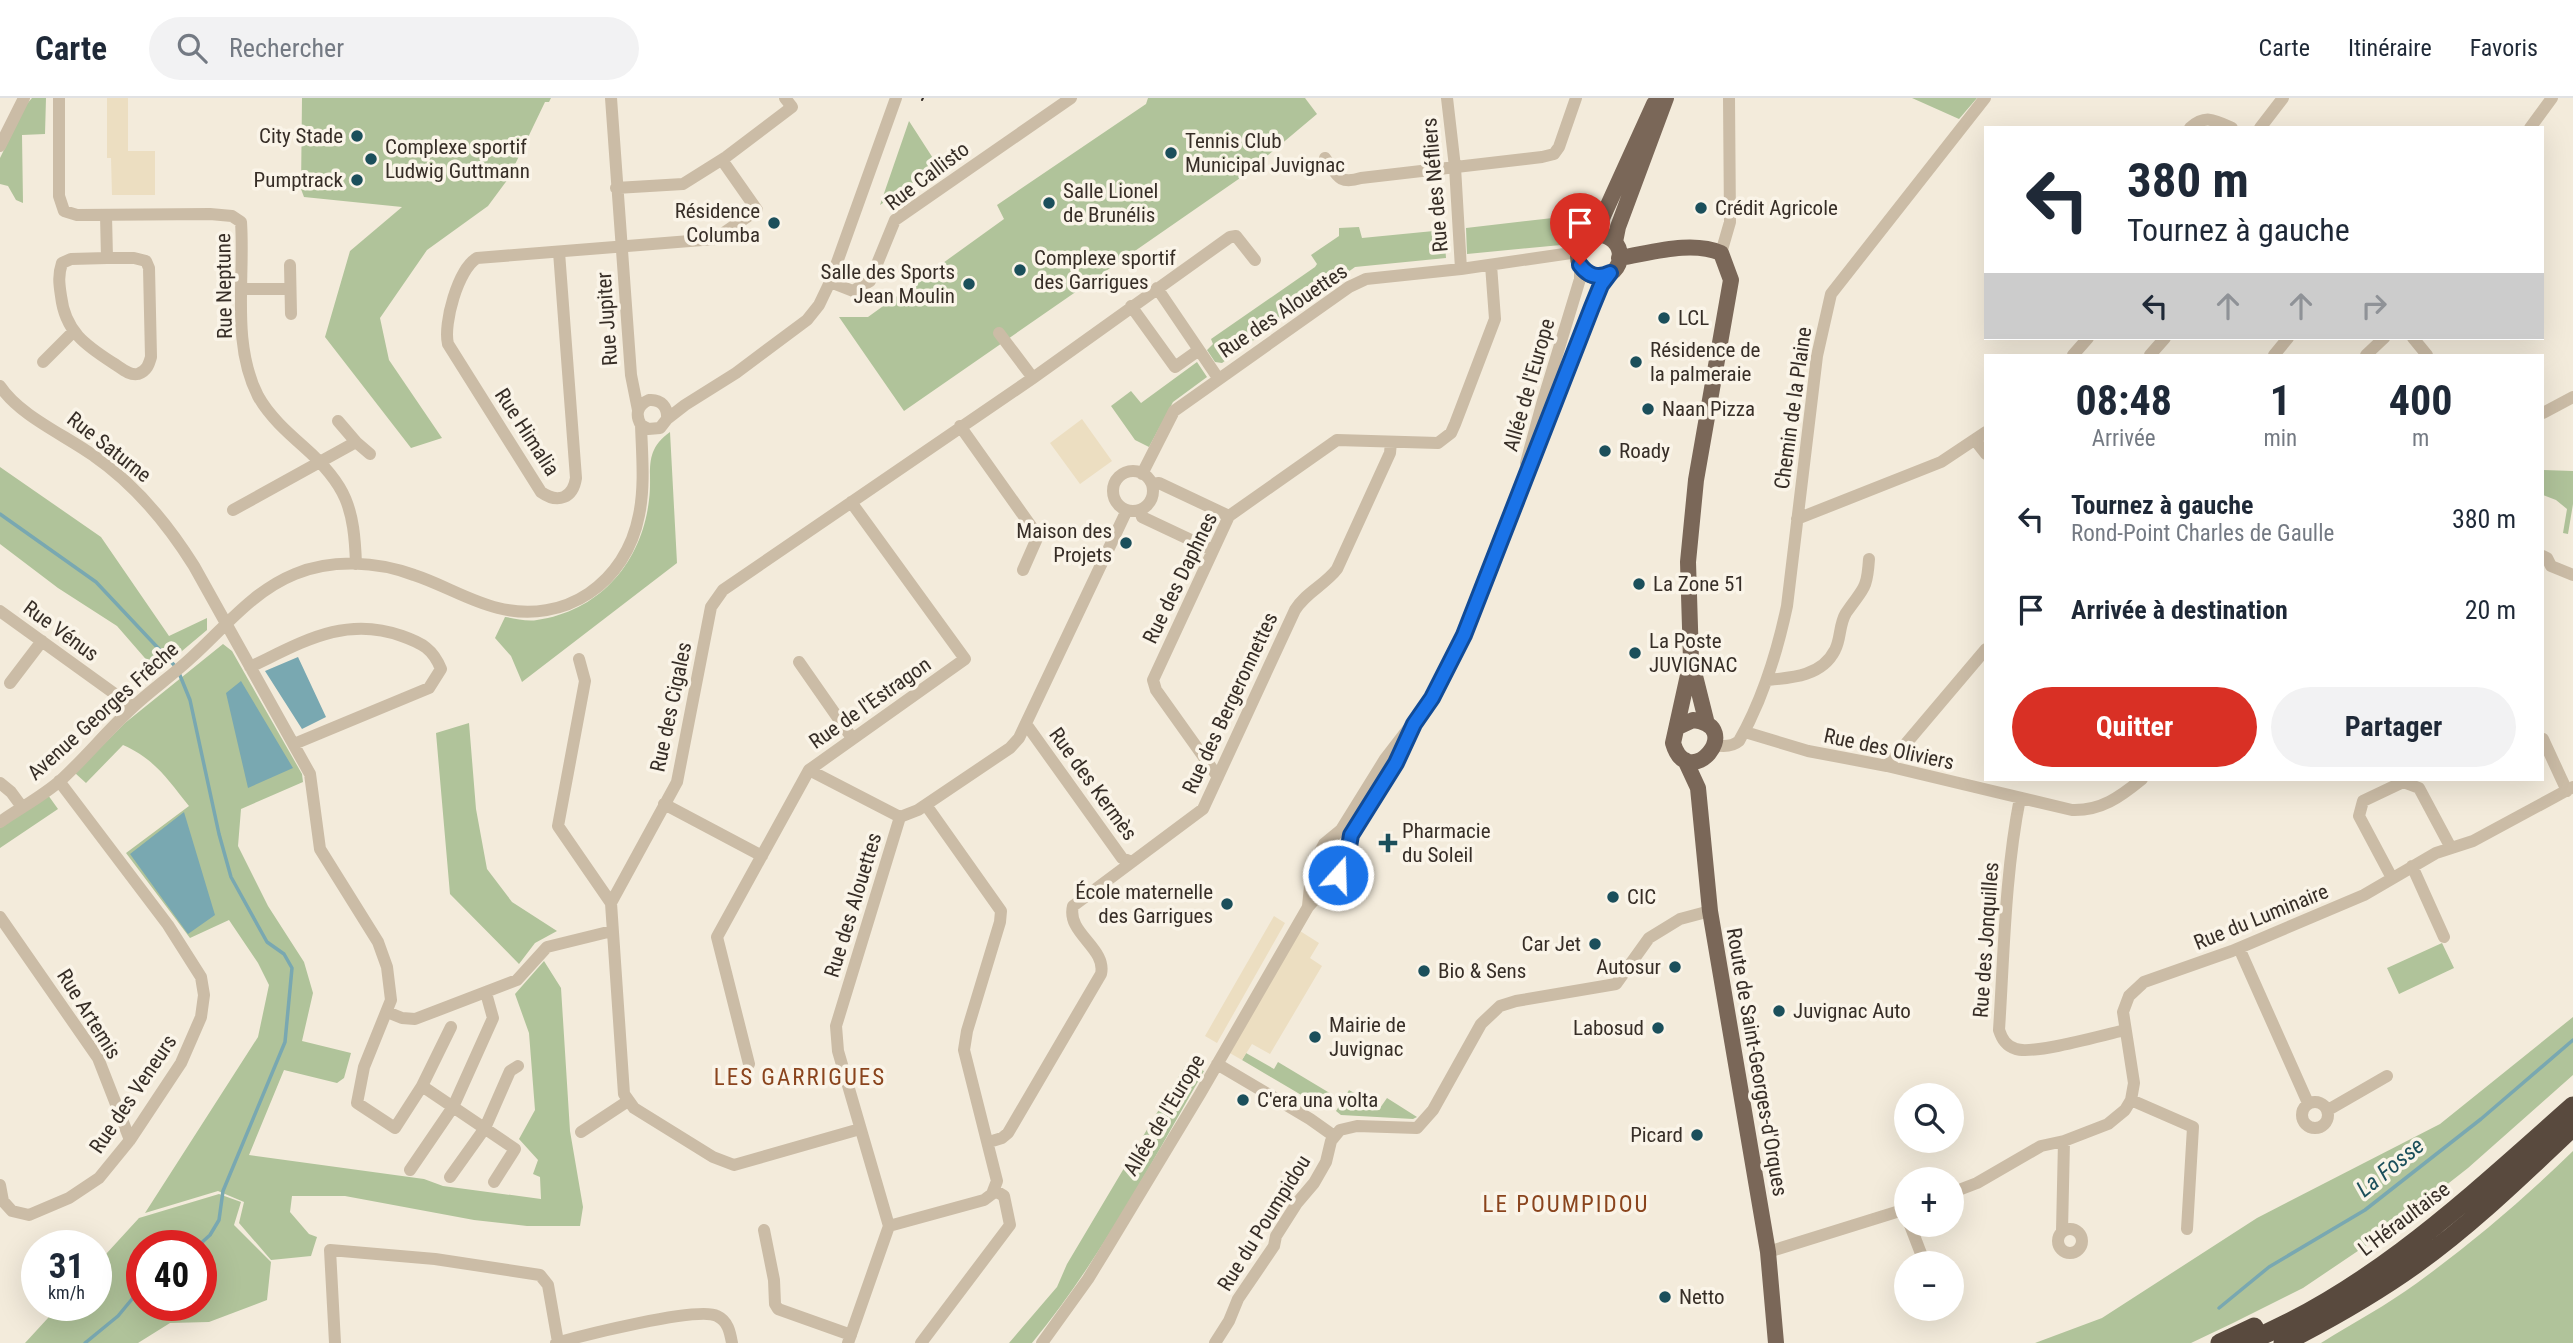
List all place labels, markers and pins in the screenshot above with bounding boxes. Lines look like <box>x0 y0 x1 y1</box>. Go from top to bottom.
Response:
place label: City Stade <box>259 124 343 148</box>
marker: City Stade <box>349 128 365 144</box>
place label: Tennis Club Municipal Juvignac <box>1185 129 1345 177</box>
place label: Complexe sportif Ludwig Guttmann <box>385 135 530 183</box>
marker: Tennis Club Municipal Juvignac <box>1163 145 1179 161</box>
marker: Complexe sportif Ludwig Guttmann <box>363 151 379 167</box>
place label: Pumptrack <box>254 168 344 192</box>
marker: Pumptrack <box>349 172 365 188</box>
place label: Salle Lionel de Brunélis <box>1063 179 1158 227</box>
pin <box>1550 193 1610 265</box>
marker: Salle Lionel de Brunélis <box>1041 195 1057 211</box>
place label: Crédit Agricole <box>1715 196 1838 220</box>
place label: Résidence Columba <box>675 199 760 247</box>
marker: Crédit Agricole <box>1693 200 1709 216</box>
marker: Résidence Columba <box>766 215 782 231</box>
place label: Complexe sportif des Garrigues <box>1034 246 1176 294</box>
place label: Salle des Sports Jean Moulin <box>821 260 955 308</box>
marker: Complexe sportif des Garrigues <box>1012 262 1028 278</box>
marker: Salle des Sports Jean Moulin <box>961 276 977 292</box>
place label: LCL <box>1678 306 1709 330</box>
marker: LCL <box>1656 310 1672 326</box>
place label: Résidence de la palmeraie <box>1650 338 1761 386</box>
marker: Résidence de la palmeraie <box>1628 354 1644 370</box>
place label: Naan Pizza <box>1662 397 1755 421</box>
marker: Naan Pizza <box>1640 401 1656 417</box>
place label: Roady <box>1619 439 1670 463</box>
marker: Roady <box>1597 443 1613 459</box>
place label: Maison des Projets <box>1016 519 1112 567</box>
marker: Maison des Projets <box>1118 535 1134 551</box>
place label: La Zone 51 <box>1653 572 1745 596</box>
marker: La Zone 51 <box>1631 576 1647 592</box>
place label: La Poste JUVIGNAC <box>1649 629 1737 677</box>
marker: La Poste JUVIGNAC <box>1627 645 1643 661</box>
place label: Pharmacie du Soleil <box>1402 819 1491 867</box>
marker: Pharmacie du Soleil <box>1380 835 1396 851</box>
place label: École maternelle des Garrigues <box>1075 880 1213 928</box>
place label: CIC <box>1627 885 1656 909</box>
marker: CIC <box>1605 889 1621 905</box>
marker: École maternelle des Garrigues <box>1219 896 1235 912</box>
place label: Car Jet <box>1522 932 1581 956</box>
marker: Car Jet <box>1587 936 1603 952</box>
place label: Autosur <box>1596 955 1661 979</box>
place label: Bio & Sens <box>1438 959 1526 983</box>
marker: Autosur <box>1667 959 1683 975</box>
marker: Bio & Sens <box>1416 963 1432 979</box>
place label: Juvignac Auto <box>1793 999 1911 1023</box>
marker: Juvignac Auto <box>1771 1003 1787 1019</box>
place label: Mairie de Juvignac <box>1329 1013 1406 1061</box>
place label: Labosud <box>1573 1016 1644 1040</box>
marker: Labosud <box>1650 1020 1666 1036</box>
marker: Mairie de Juvignac <box>1307 1029 1323 1045</box>
place label: C'era una volta <box>1257 1088 1378 1112</box>
marker: C'era una volta <box>1235 1092 1251 1108</box>
place label: Picard <box>1630 1123 1683 1147</box>
marker: Picard <box>1689 1127 1705 1143</box>
place label: Netto <box>1679 1285 1725 1309</box>
marker: Netto <box>1657 1289 1673 1305</box>

